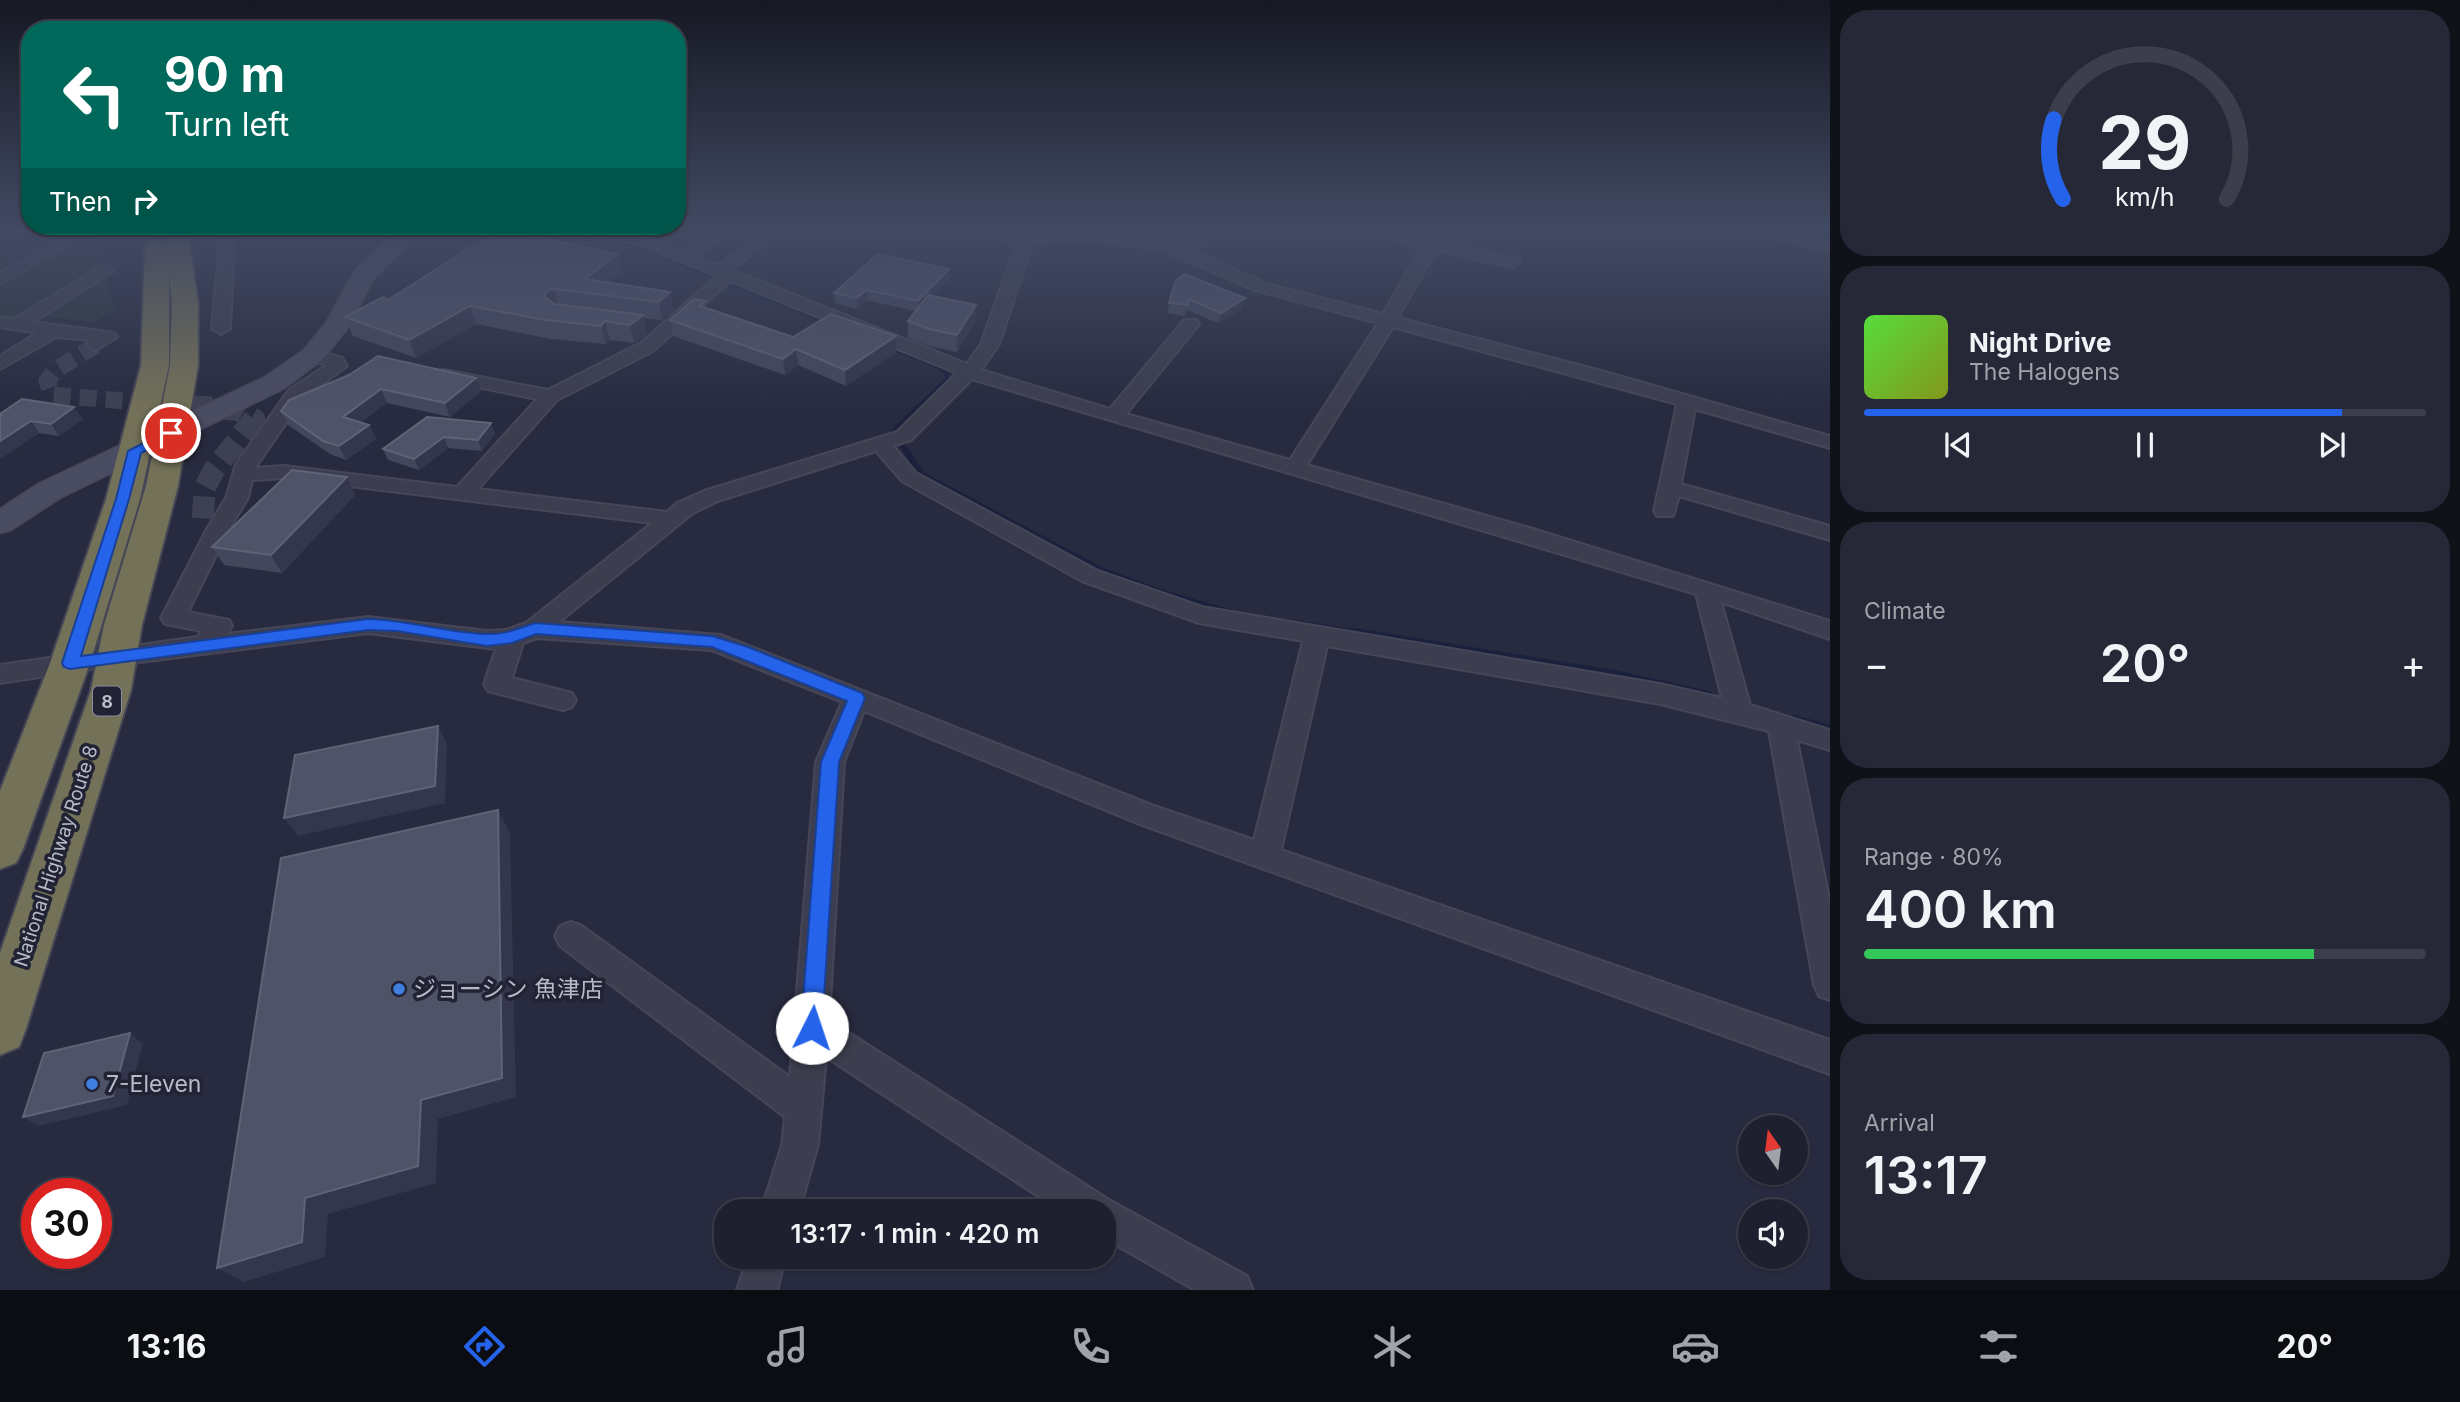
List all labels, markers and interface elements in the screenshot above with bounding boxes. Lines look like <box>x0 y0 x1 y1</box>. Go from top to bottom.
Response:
text: 90 m <box>164 45 285 104</box>
icon: left <box>49 49 140 140</box>
text: 29 <box>2098 98 2192 187</box>
text: Turn left <box>164 105 289 144</box>
icon: right <box>126 182 164 220</box>
text: km/h <box>2115 182 2175 212</box>
text: Then <box>49 186 112 217</box>
text: Night Drive <box>1969 327 2111 358</box>
text: The Halogens <box>1969 358 2120 386</box>
pin <box>141 403 201 463</box>
icon: arrive <box>152 414 190 452</box>
icon: previous <box>1939 426 1977 464</box>
icon: pause <box>2126 426 2164 464</box>
icon: next <box>2313 426 2351 464</box>
text: Climate <box>1864 597 1946 625</box>
text: 20° <box>2100 632 2190 695</box>
text: − <box>1864 641 1889 687</box>
text: + <box>2401 641 2426 687</box>
road number: 8 <box>93 686 121 716</box>
street label: National Highway Route 8 <box>9 742 103 970</box>
text: Range · 80% <box>1864 843 2004 871</box>
text: 400 km <box>1864 878 2057 941</box>
place label: ジョーシン 魚津店 <box>413 975 603 1003</box>
marker: ジョーシン 魚津店 <box>391 981 407 997</box>
position arrow <box>775 991 849 1065</box>
place label: 7-Eleven <box>106 1070 201 1098</box>
marker: 7-Eleven <box>84 1076 100 1092</box>
text: Arrival <box>1864 1109 1935 1137</box>
north arrow <box>1738 1115 1808 1185</box>
map controls <box>1738 1115 1808 1269</box>
text: 13:17 <box>1864 1144 1988 1207</box>
speed limit sign: 30 <box>21 1178 112 1269</box>
button: sound <box>1738 1199 1808 1269</box>
text: 13:17 · 1 min · 420 m <box>791 1218 1039 1249</box>
icon: directions <box>460 1322 509 1371</box>
icon: music <box>763 1322 812 1371</box>
icon: phone <box>1066 1322 1115 1371</box>
icon: climate <box>1368 1322 1417 1371</box>
icon: car <box>1671 1322 1720 1371</box>
icon: filters <box>1974 1322 2023 1371</box>
text: 13:16 <box>127 1327 207 1366</box>
text: 20° <box>2277 1327 2333 1366</box>

